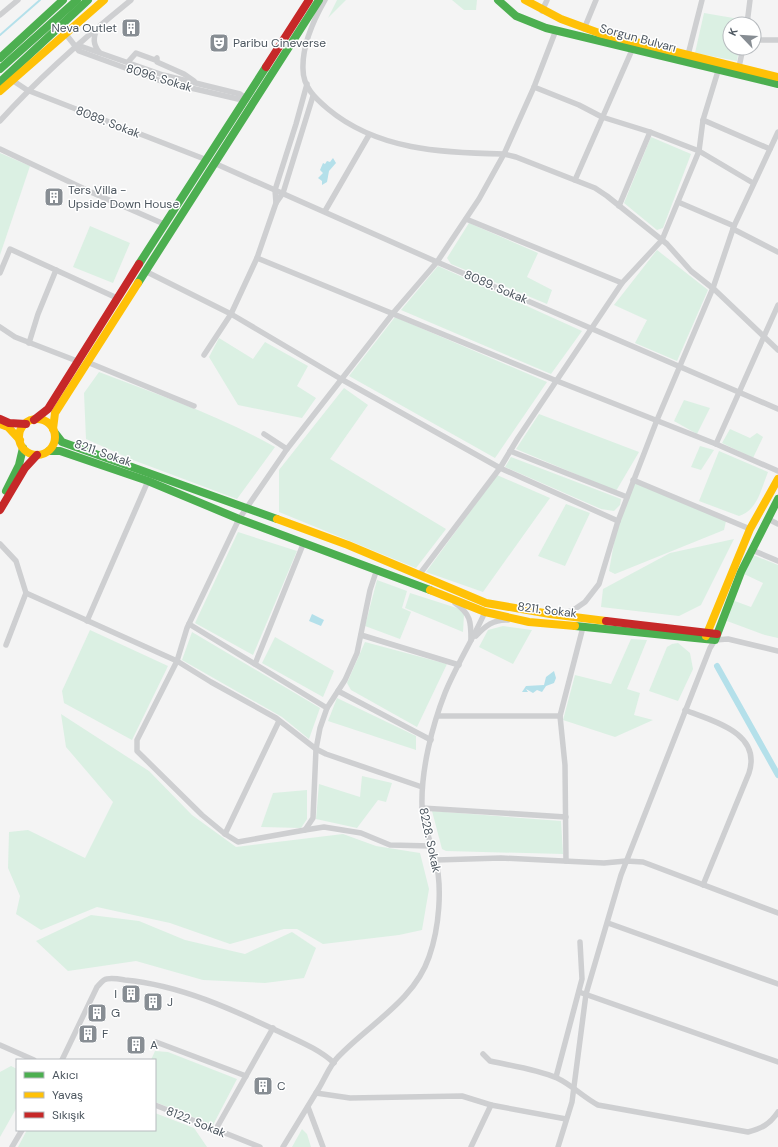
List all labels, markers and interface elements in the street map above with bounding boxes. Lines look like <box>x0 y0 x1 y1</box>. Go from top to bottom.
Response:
north arrow <box>722 16 762 56</box>
building icon: Neva Outlet <box>120 17 142 39</box>
place label: Neva Outlet <box>52 20 117 36</box>
street label: Sorgun Bulvarı <box>598 20 678 56</box>
text: K <box>725 26 741 38</box>
theatre icon: Paribu Cineverse <box>208 32 230 54</box>
place label: Paribu Cineverse <box>233 35 326 51</box>
street label: 8096. Sokak <box>124 60 194 96</box>
street label: 8089. Sokak <box>73 102 143 142</box>
place label: Ters Villa - Upside Down House <box>68 182 179 212</box>
building icon: Ters Villa - Upside Down House <box>43 186 65 208</box>
street label: 8089. Sokak <box>462 266 530 308</box>
street label: 8211. Sokak <box>72 436 134 470</box>
street label: 8211. Sokak <box>516 598 578 622</box>
street label: 8228. Sokak <box>415 806 445 874</box>
building icon: I <box>120 983 142 1005</box>
place label: I <box>114 986 117 1002</box>
building icon: J <box>142 991 164 1013</box>
place label: J <box>167 994 173 1010</box>
building icon: G <box>86 1002 108 1024</box>
place label: G <box>111 1005 120 1021</box>
building icon: F <box>77 1023 99 1045</box>
place label: F <box>102 1026 109 1042</box>
building icon: A <box>125 1034 147 1056</box>
place label: A <box>150 1037 158 1053</box>
legend <box>16 1059 156 1131</box>
text: Akıcı <box>52 1067 78 1083</box>
building icon: C <box>252 1075 274 1097</box>
place label: C <box>277 1078 286 1094</box>
text: Yavaş <box>52 1087 83 1103</box>
street label: 8122. Sokak <box>164 1103 228 1141</box>
text: Sıkışık <box>52 1107 85 1123</box>

